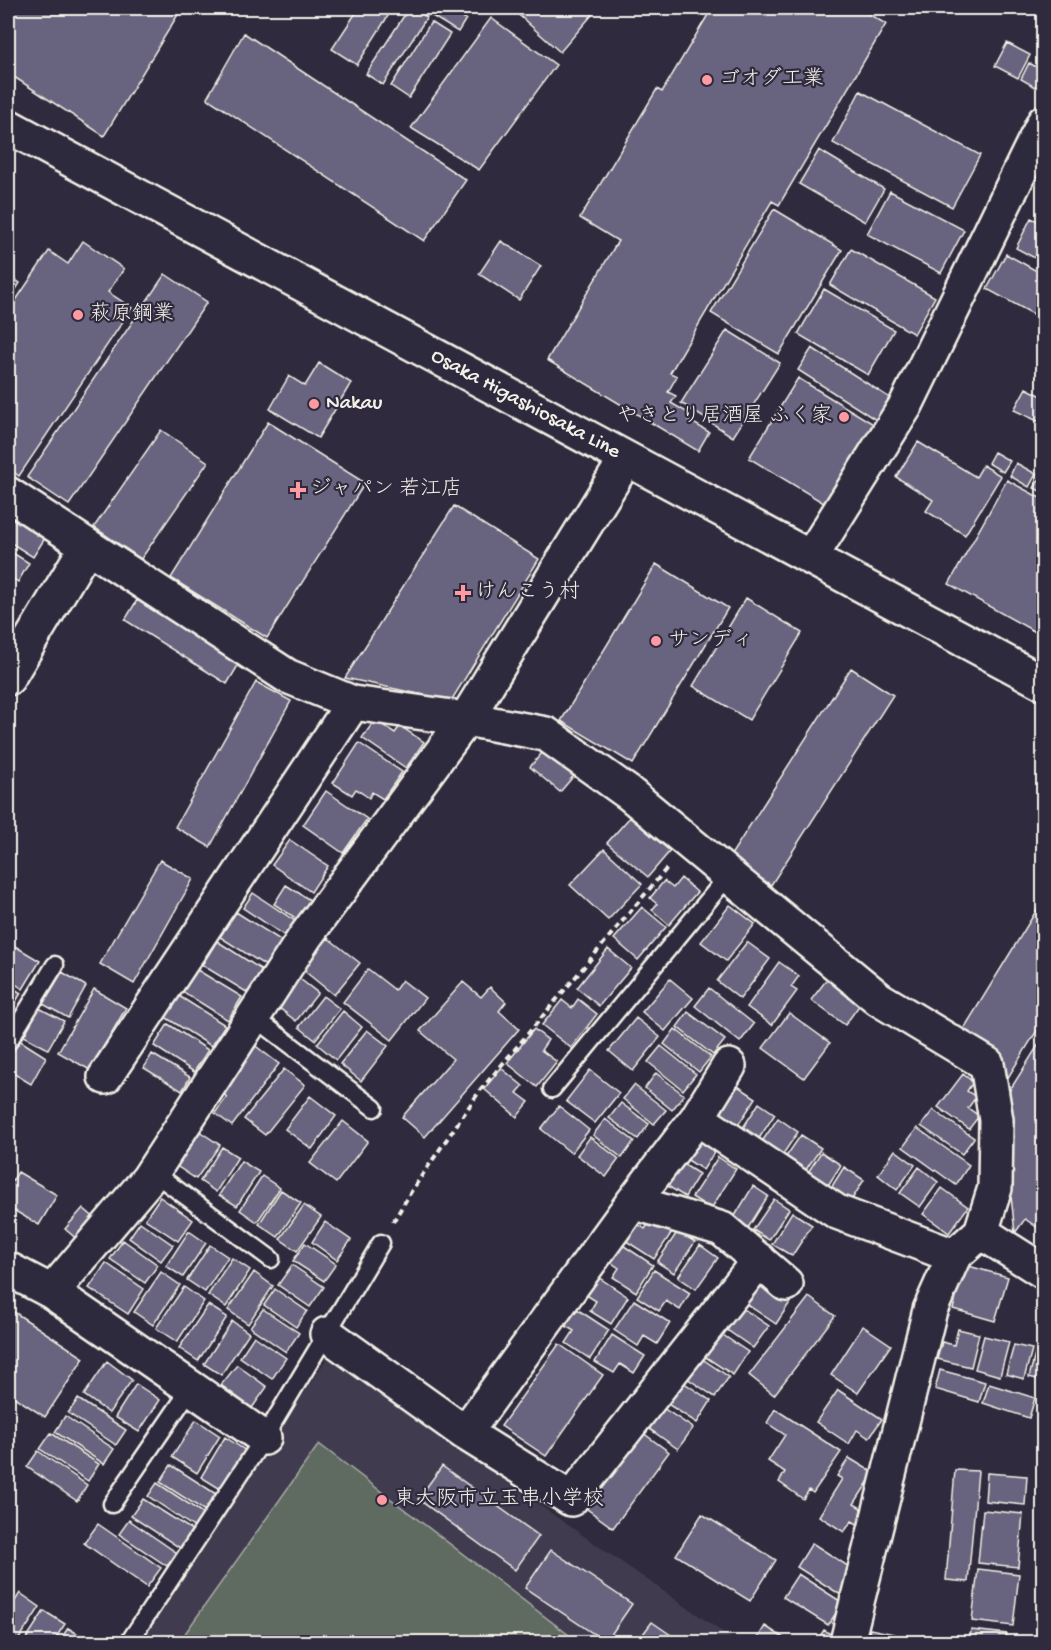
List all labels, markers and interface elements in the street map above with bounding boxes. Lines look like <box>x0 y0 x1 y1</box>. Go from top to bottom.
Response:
place label: ゴオダ工業 <box>719 67 824 93</box>
marker: ゴオダ工業 <box>700 73 714 87</box>
place label: 萩原鋼業 <box>90 302 174 328</box>
marker: 萩原鋼業 <box>71 308 85 322</box>
street label: Osaka Higashiosaka Line <box>426 344 625 466</box>
place label: Nakau <box>326 392 382 417</box>
marker: Nakau <box>307 397 321 411</box>
place label: やきとり居酒屋 ふく家 <box>617 403 832 430</box>
marker: やきとり居酒屋 ふく家 <box>837 410 851 424</box>
place label: ジャパン 若江店 <box>310 476 462 503</box>
marker: ジャパン 若江店 <box>291 483 305 497</box>
place label: けんこう村 <box>475 580 580 606</box>
marker: けんこう村 <box>456 586 470 600</box>
place label: サンディ <box>668 628 753 654</box>
marker: サンディ <box>649 634 663 648</box>
place label: 東大阪市立玉串小学校 <box>394 1486 604 1513</box>
marker: 東大阪市立玉串小学校 <box>375 1493 389 1507</box>

